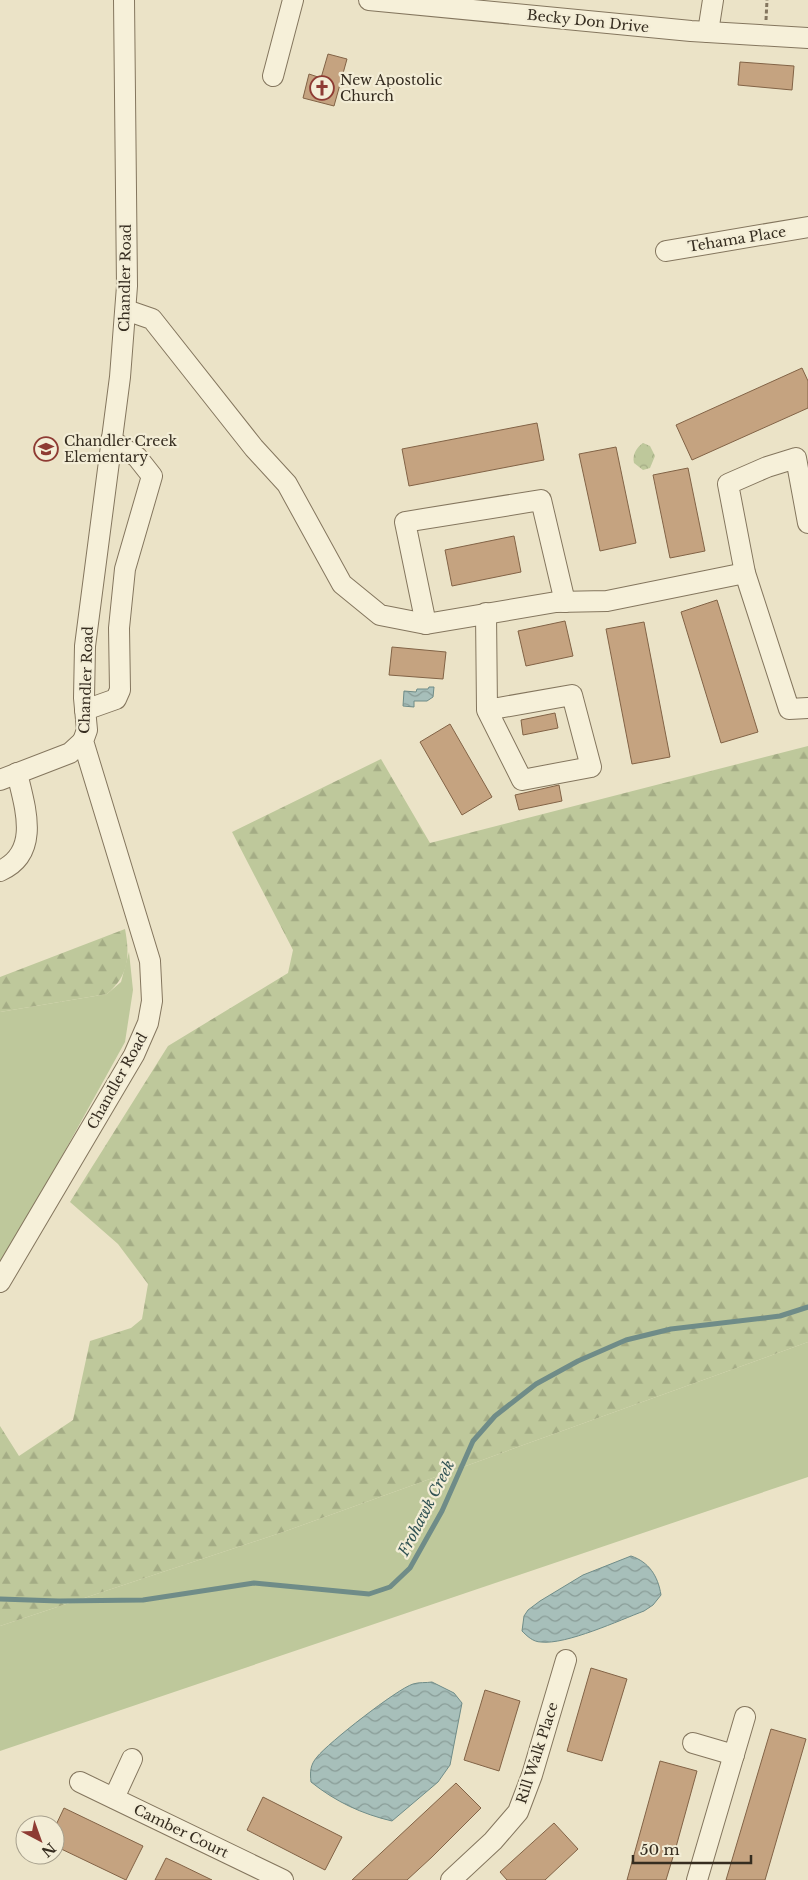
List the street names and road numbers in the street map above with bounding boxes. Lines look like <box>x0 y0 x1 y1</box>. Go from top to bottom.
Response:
street label: Becky Don Drive <box>526 6 650 36</box>
street label: Tehama Place <box>687 222 787 256</box>
street label: Chandler Road <box>115 223 135 332</box>
street label: Chandler Road <box>75 625 97 734</box>
street label: Chandler Road <box>83 1029 151 1133</box>
street label: Rill Walk Place <box>512 1700 562 1806</box>
street label: Camber Court <box>131 1800 232 1862</box>

